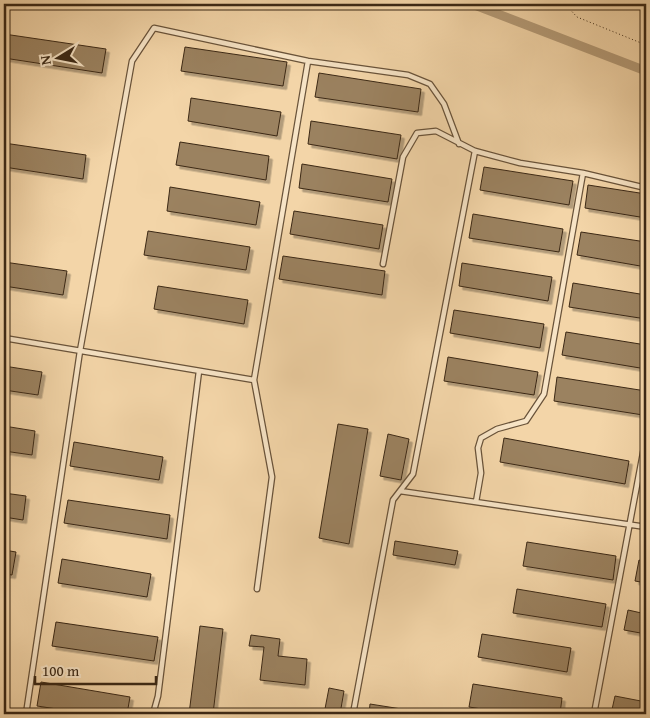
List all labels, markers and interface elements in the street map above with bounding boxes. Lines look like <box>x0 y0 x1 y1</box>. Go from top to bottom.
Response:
north arrow <box>32 32 82 82</box>
text: N <box>34 53 56 67</box>
scale bar <box>35 653 156 685</box>
text: 100 m <box>42 660 80 681</box>

